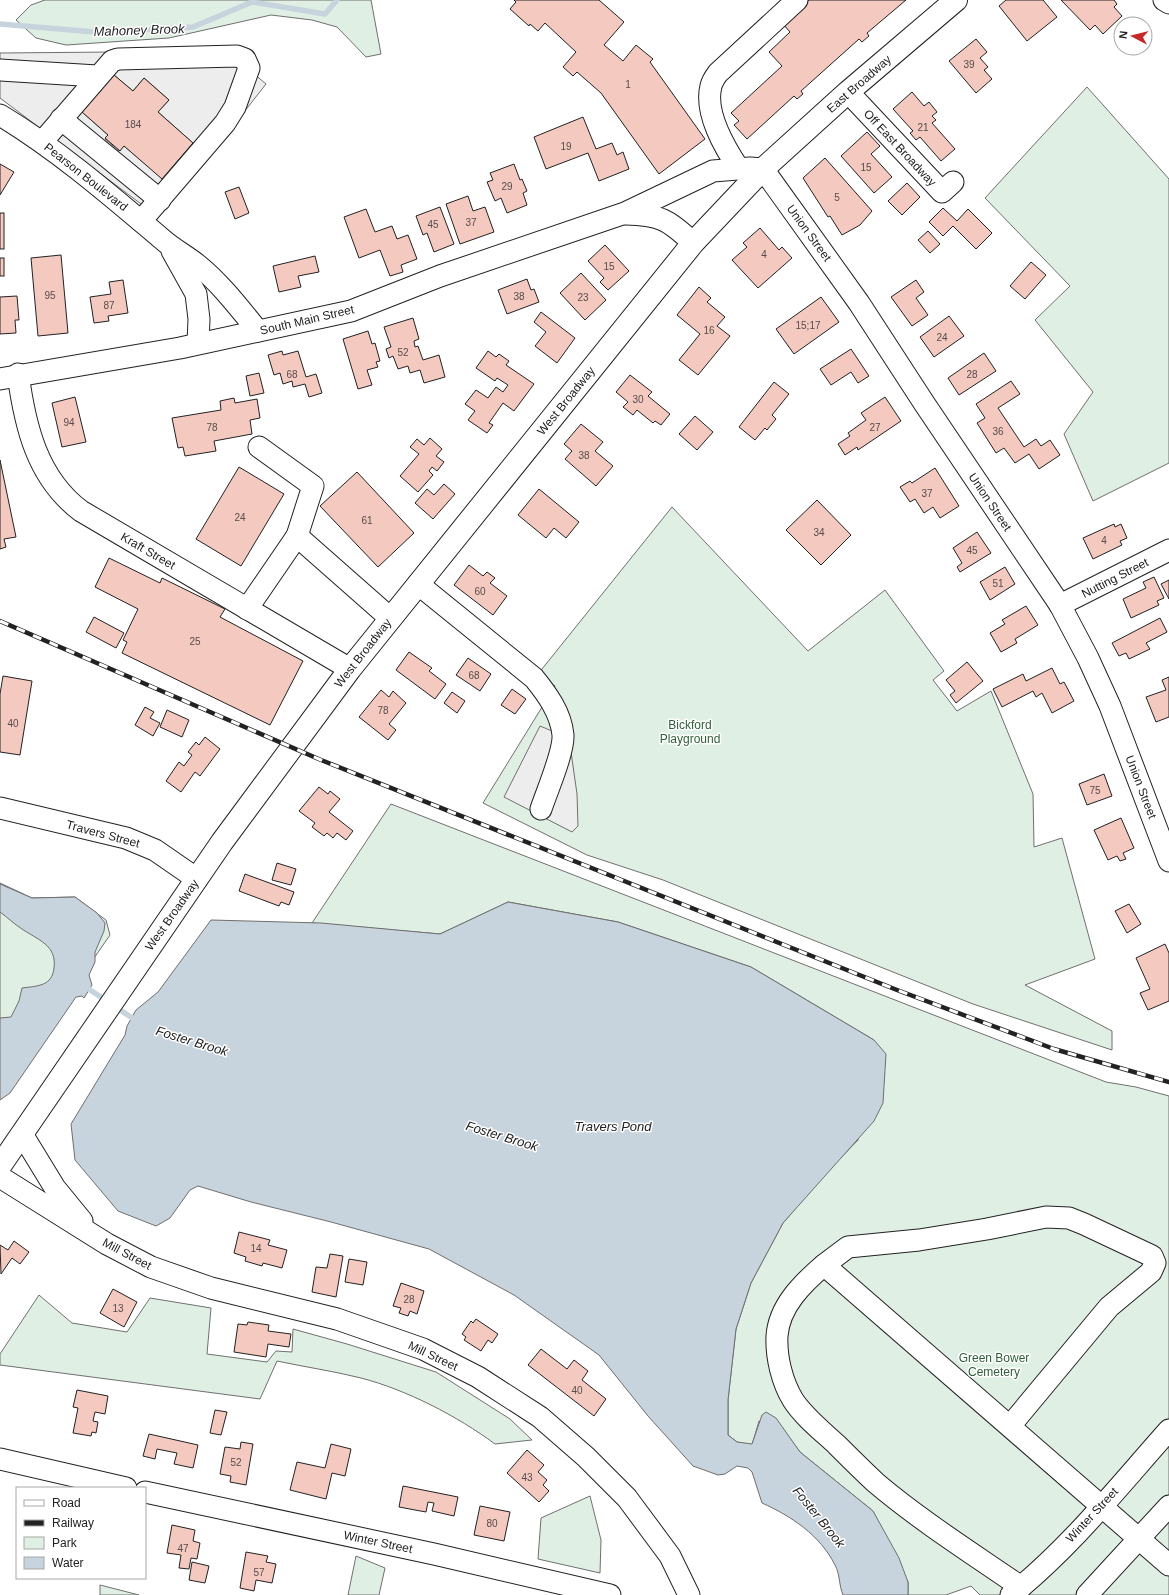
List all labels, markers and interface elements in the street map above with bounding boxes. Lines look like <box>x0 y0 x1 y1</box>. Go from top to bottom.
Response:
north arrow <box>1113 16 1153 56</box>
water label: Mahoney Brook <box>93 21 186 39</box>
text: N <box>1117 30 1130 39</box>
street label: East Broadway <box>824 52 894 116</box>
house number: 39 <box>963 59 975 70</box>
house number: 1 <box>625 79 631 90</box>
street label: Off East Broadway <box>861 107 939 189</box>
house number: 184 <box>125 119 142 130</box>
house number: 21 <box>917 122 929 133</box>
street label: Pearson Boulevard <box>41 140 131 214</box>
house number: 19 <box>560 141 572 152</box>
house number: 15 <box>860 162 872 173</box>
house number: 29 <box>501 181 513 192</box>
house number: 5 <box>834 192 840 203</box>
street label: Union Street <box>784 202 835 265</box>
house number: 37 <box>465 217 477 228</box>
house number: 45 <box>427 219 439 230</box>
house number: 4 <box>761 249 767 260</box>
house number: 15 <box>603 261 615 272</box>
house number: 95 <box>44 290 56 301</box>
house number: 38 <box>513 291 525 302</box>
house number: 23 <box>577 292 589 303</box>
house number: 87 <box>103 300 115 311</box>
street label: South Main Street <box>259 302 356 338</box>
house number: 15;17 <box>795 320 821 331</box>
house number: 16 <box>703 325 715 336</box>
house number: 24 <box>936 332 948 343</box>
house number: 52 <box>397 347 409 358</box>
street label: West Broadway <box>534 364 598 438</box>
house number: 68 <box>286 369 298 380</box>
house number: 28 <box>966 369 978 380</box>
house number: 30 <box>632 394 644 405</box>
house number: 94 <box>63 417 75 428</box>
house number: 78 <box>206 422 218 433</box>
house number: 27 <box>869 422 881 433</box>
house number: 36 <box>992 426 1004 437</box>
house number: 38 <box>578 450 590 461</box>
street label: Union Street <box>966 470 1015 534</box>
house number: 37 <box>921 488 933 499</box>
house number: 24 <box>234 512 246 523</box>
house number: 61 <box>361 515 373 526</box>
house number: 34 <box>813 527 825 538</box>
street label: Kraft Street <box>118 530 178 573</box>
house number: 4 <box>1101 535 1107 546</box>
house number: 45 <box>966 545 978 556</box>
street label: Nutting Street <box>1079 555 1151 601</box>
house number: 51 <box>992 578 1004 589</box>
house number: 60 <box>474 586 486 597</box>
street label: West Broadway <box>332 616 394 690</box>
house number: 25 <box>189 636 201 647</box>
house number: 68 <box>468 670 480 681</box>
house number: 78 <box>377 705 389 716</box>
house number: 40 <box>7 718 19 729</box>
park label: Bickford Playground <box>660 718 720 746</box>
street label: Union Street <box>1123 753 1160 821</box>
house number: 75 <box>1089 785 1101 796</box>
street label: Travers Street <box>65 817 142 851</box>
street label: West Broadway <box>142 877 202 953</box>
water label: Foster Brook <box>154 1023 231 1059</box>
water label: Foster Brook <box>464 1118 541 1154</box>
water label: Travers Pond <box>574 1119 652 1134</box>
street label: Mill Street <box>100 1235 154 1273</box>
house number: 14 <box>250 1243 262 1254</box>
house number: 28 <box>403 1294 415 1305</box>
house number: 13 <box>112 1303 124 1314</box>
street label: Mill Street <box>406 1338 461 1374</box>
park label: Green Bower Cemetery <box>959 1351 1029 1379</box>
house number: 40 <box>571 1385 583 1396</box>
house number: 52 <box>230 1457 242 1468</box>
house number: 43 <box>521 1472 533 1483</box>
water label: Foster Brook <box>790 1483 849 1552</box>
street label: Winter Street <box>1063 1484 1121 1545</box>
legend <box>16 1487 146 1579</box>
text: Road <box>52 1496 81 1510</box>
text: Railway <box>52 1516 94 1530</box>
house number: 80 <box>486 1518 498 1529</box>
street label: Winter Street <box>342 1528 414 1556</box>
text: Park <box>52 1536 78 1550</box>
house number: 47 <box>177 1543 189 1554</box>
text: Water <box>52 1556 84 1570</box>
house number: 57 <box>253 1567 265 1578</box>

